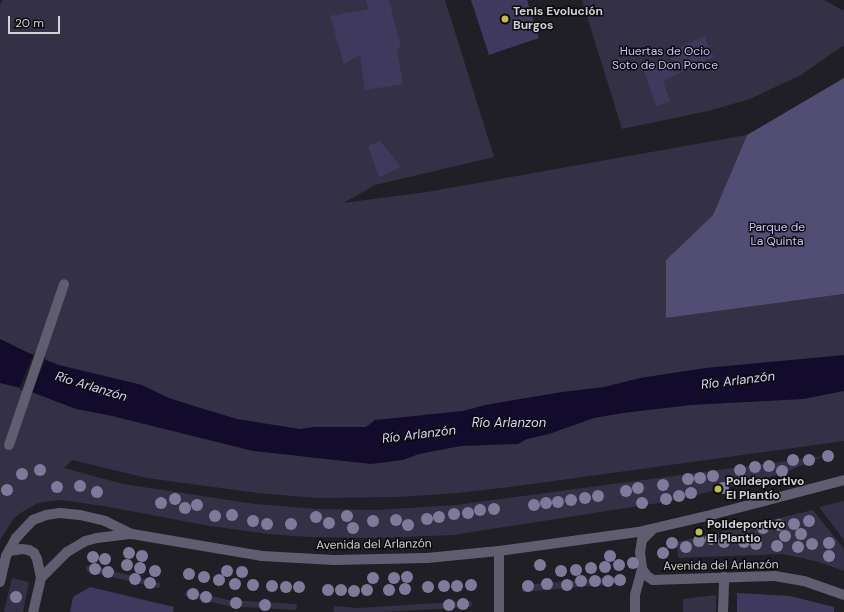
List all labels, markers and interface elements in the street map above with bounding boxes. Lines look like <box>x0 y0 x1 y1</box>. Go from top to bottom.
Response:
place label: Tenis Evolución Burgos <box>513 5 603 33</box>
scale bar <box>10 8 62 34</box>
marker: Tenis Evolución Burgos <box>500 14 510 24</box>
text: 20 m <box>15 15 44 31</box>
park label: Huertas de Ocio Soto de Don Ponce <box>612 45 718 73</box>
park label: Parque de La Quinta <box>749 221 805 249</box>
water label: Río Arlanzón <box>53 369 129 405</box>
water label: Río Arlanzón <box>700 369 776 393</box>
water label: Río Arlanzon <box>472 415 546 431</box>
water label: Río Arlanzón <box>381 423 457 447</box>
place label: Polideportivo El Plantío <box>726 475 804 503</box>
marker: Polideportivo El Plantío <box>713 484 723 494</box>
place label: Polideportivo El Plantio <box>707 518 785 546</box>
marker: Polideportivo El Plantio <box>694 527 704 537</box>
street label: Avenida del Arlanzón <box>316 537 432 553</box>
street label: Avenida del Arlanzón <box>663 558 779 574</box>

